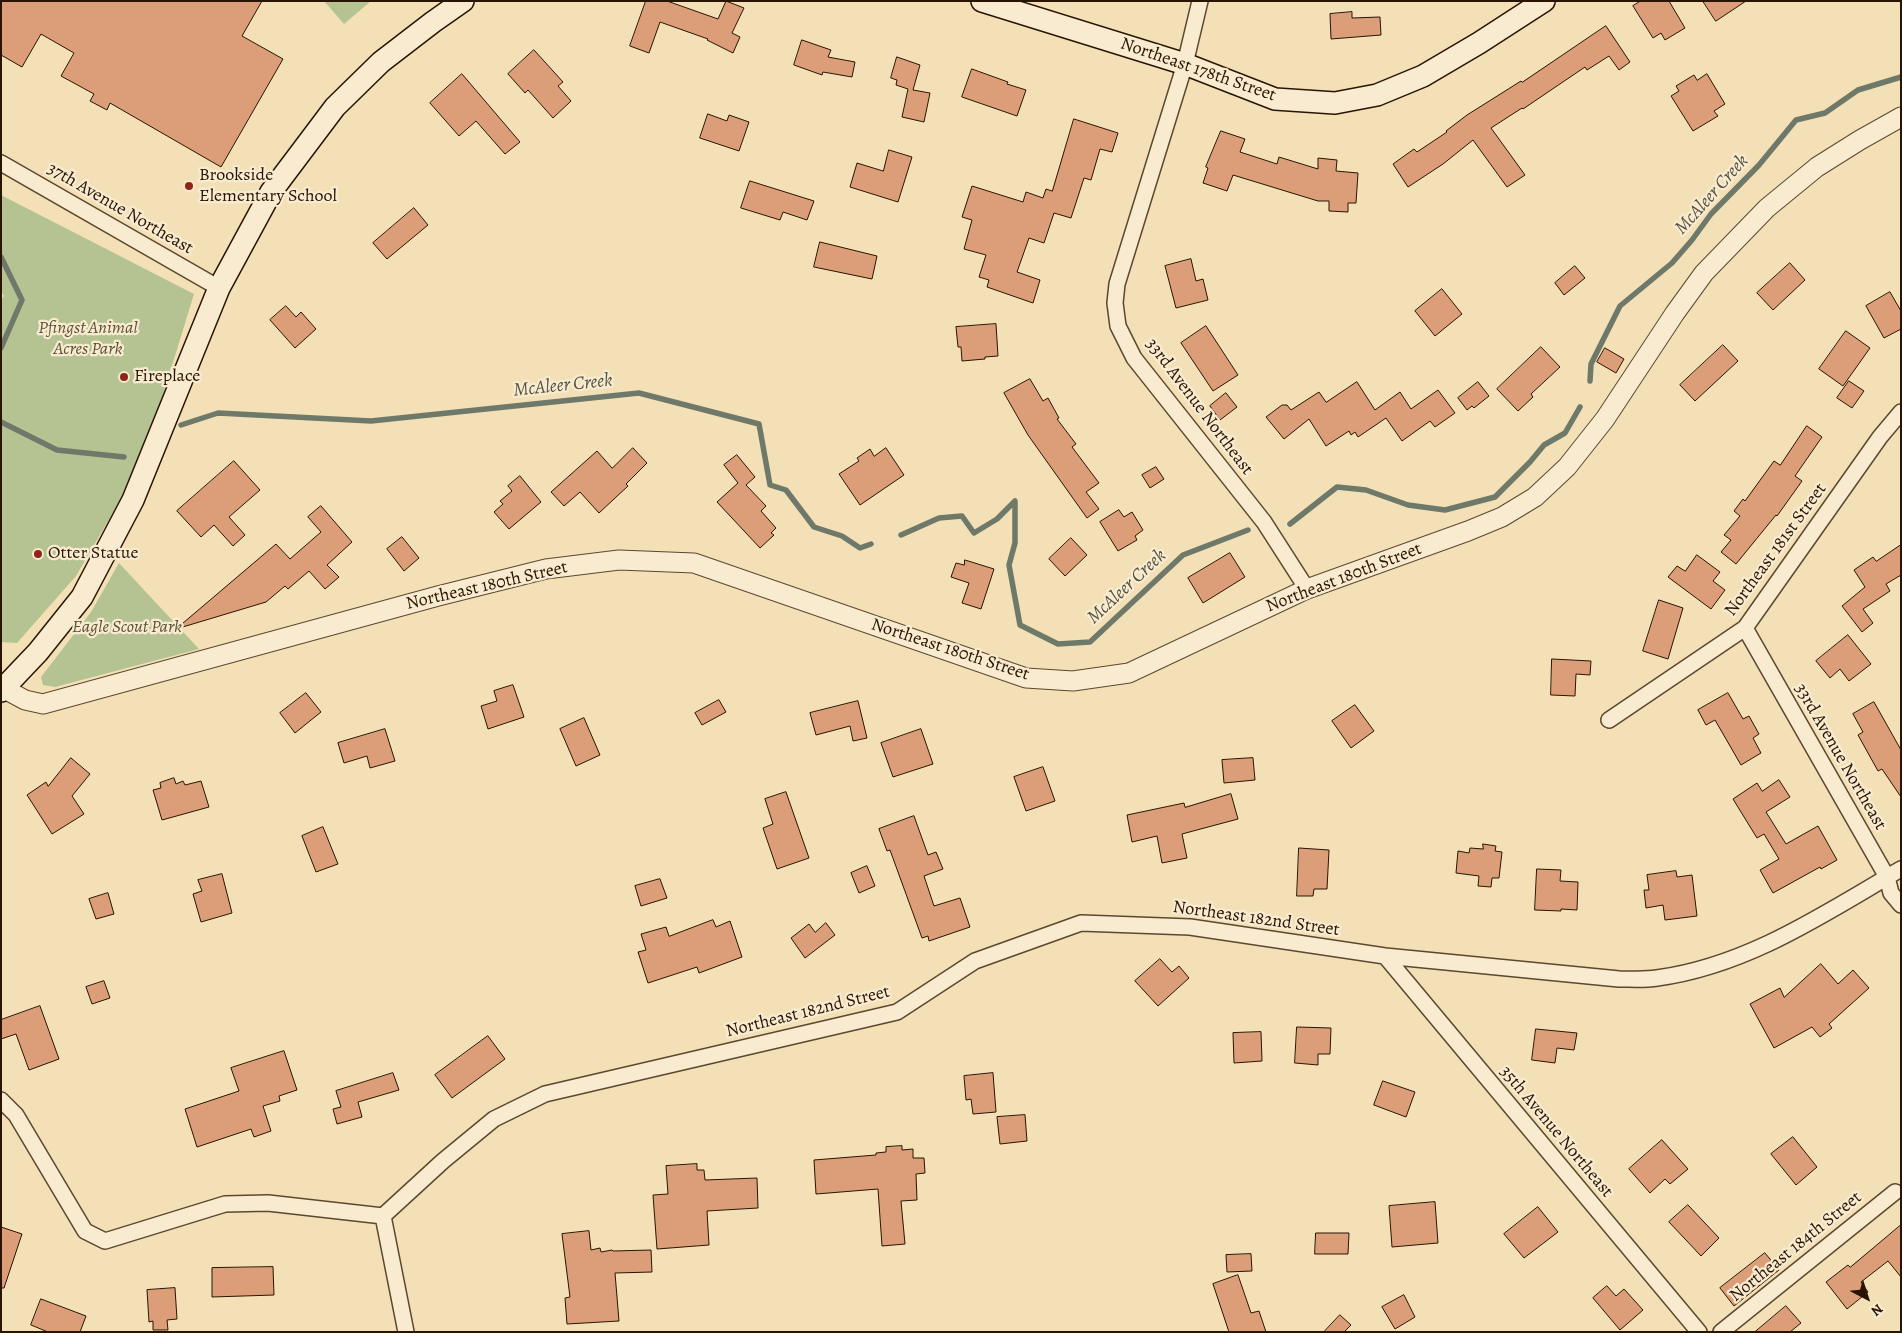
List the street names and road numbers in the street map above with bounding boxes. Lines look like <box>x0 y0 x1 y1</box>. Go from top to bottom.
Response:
street label: Northeast 178th Street <box>1117 33 1279 107</box>
street label: 37th Avenue Northeast <box>43 158 197 260</box>
street label: 33rd Avenue Northeast <box>1141 334 1257 480</box>
street label: Northeast 181st Street <box>1720 479 1832 621</box>
street label: Northeast 180th Street <box>1263 538 1425 618</box>
street label: Northeast 180th Street <box>404 557 570 615</box>
street label: Northeast 180th Street <box>868 614 1032 686</box>
street label: 33rd Avenue Northeast <box>1789 680 1891 834</box>
street label: Northeast 182nd Street <box>1171 897 1341 941</box>
street label: Northeast 182nd Street <box>724 981 892 1043</box>
street label: 35th Avenue Northeast <box>1495 1062 1617 1202</box>
street label: Northeast 184th Street <box>1726 1187 1866 1307</box>

